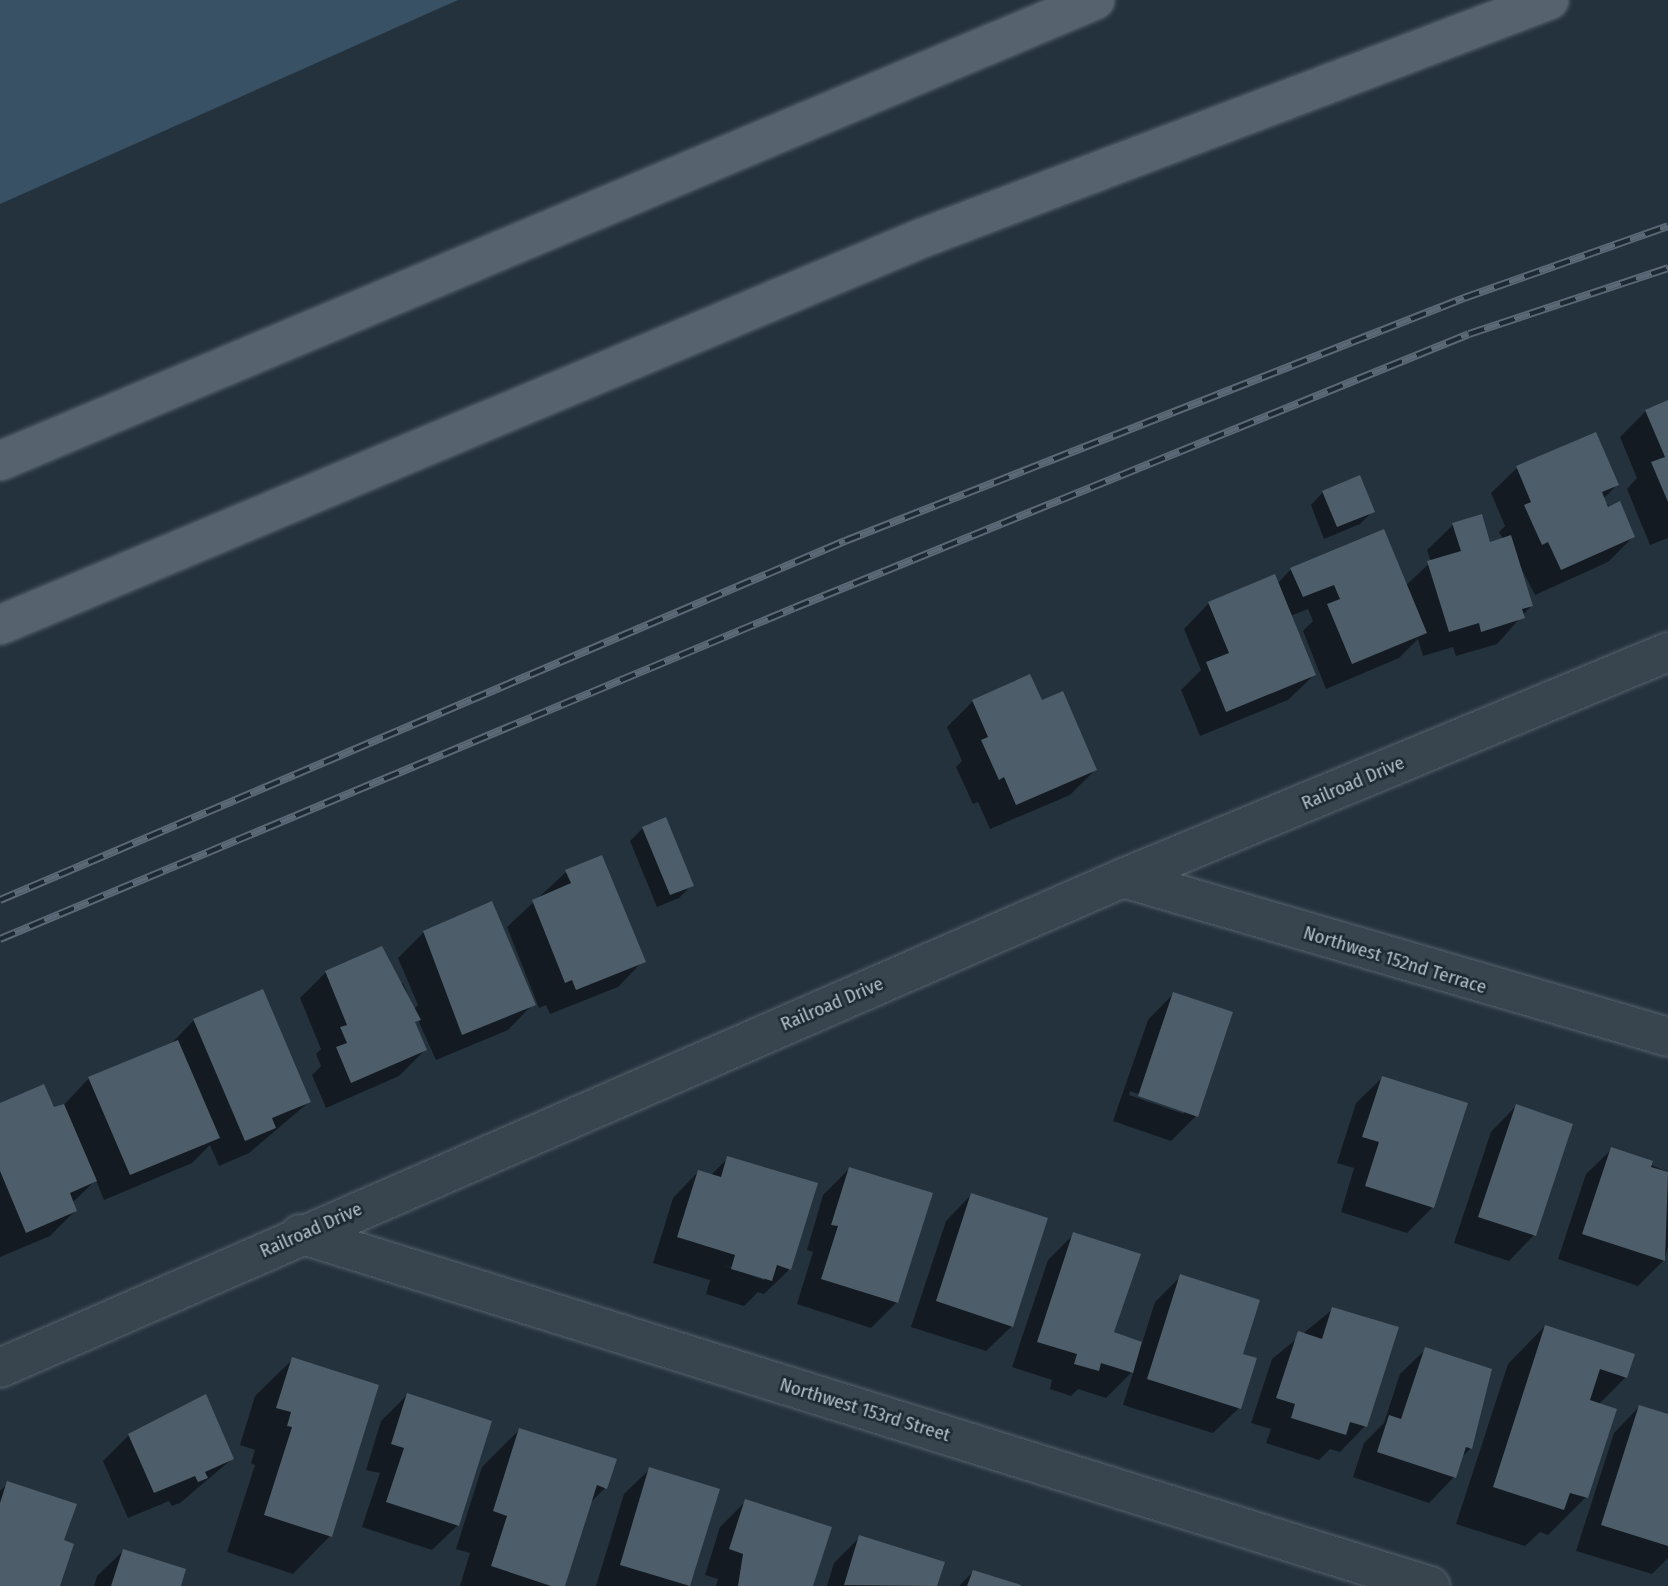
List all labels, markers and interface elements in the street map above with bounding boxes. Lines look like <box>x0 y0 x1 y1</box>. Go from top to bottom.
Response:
street label: Railroad Drive <box>1298 751 1408 815</box>
street label: Northwest 152nd Terrace <box>1301 921 1489 999</box>
street label: Railroad Drive <box>777 972 887 1036</box>
street label: Railroad Drive <box>256 1197 366 1263</box>
street label: Northwest 153rd Street <box>777 1373 953 1447</box>

